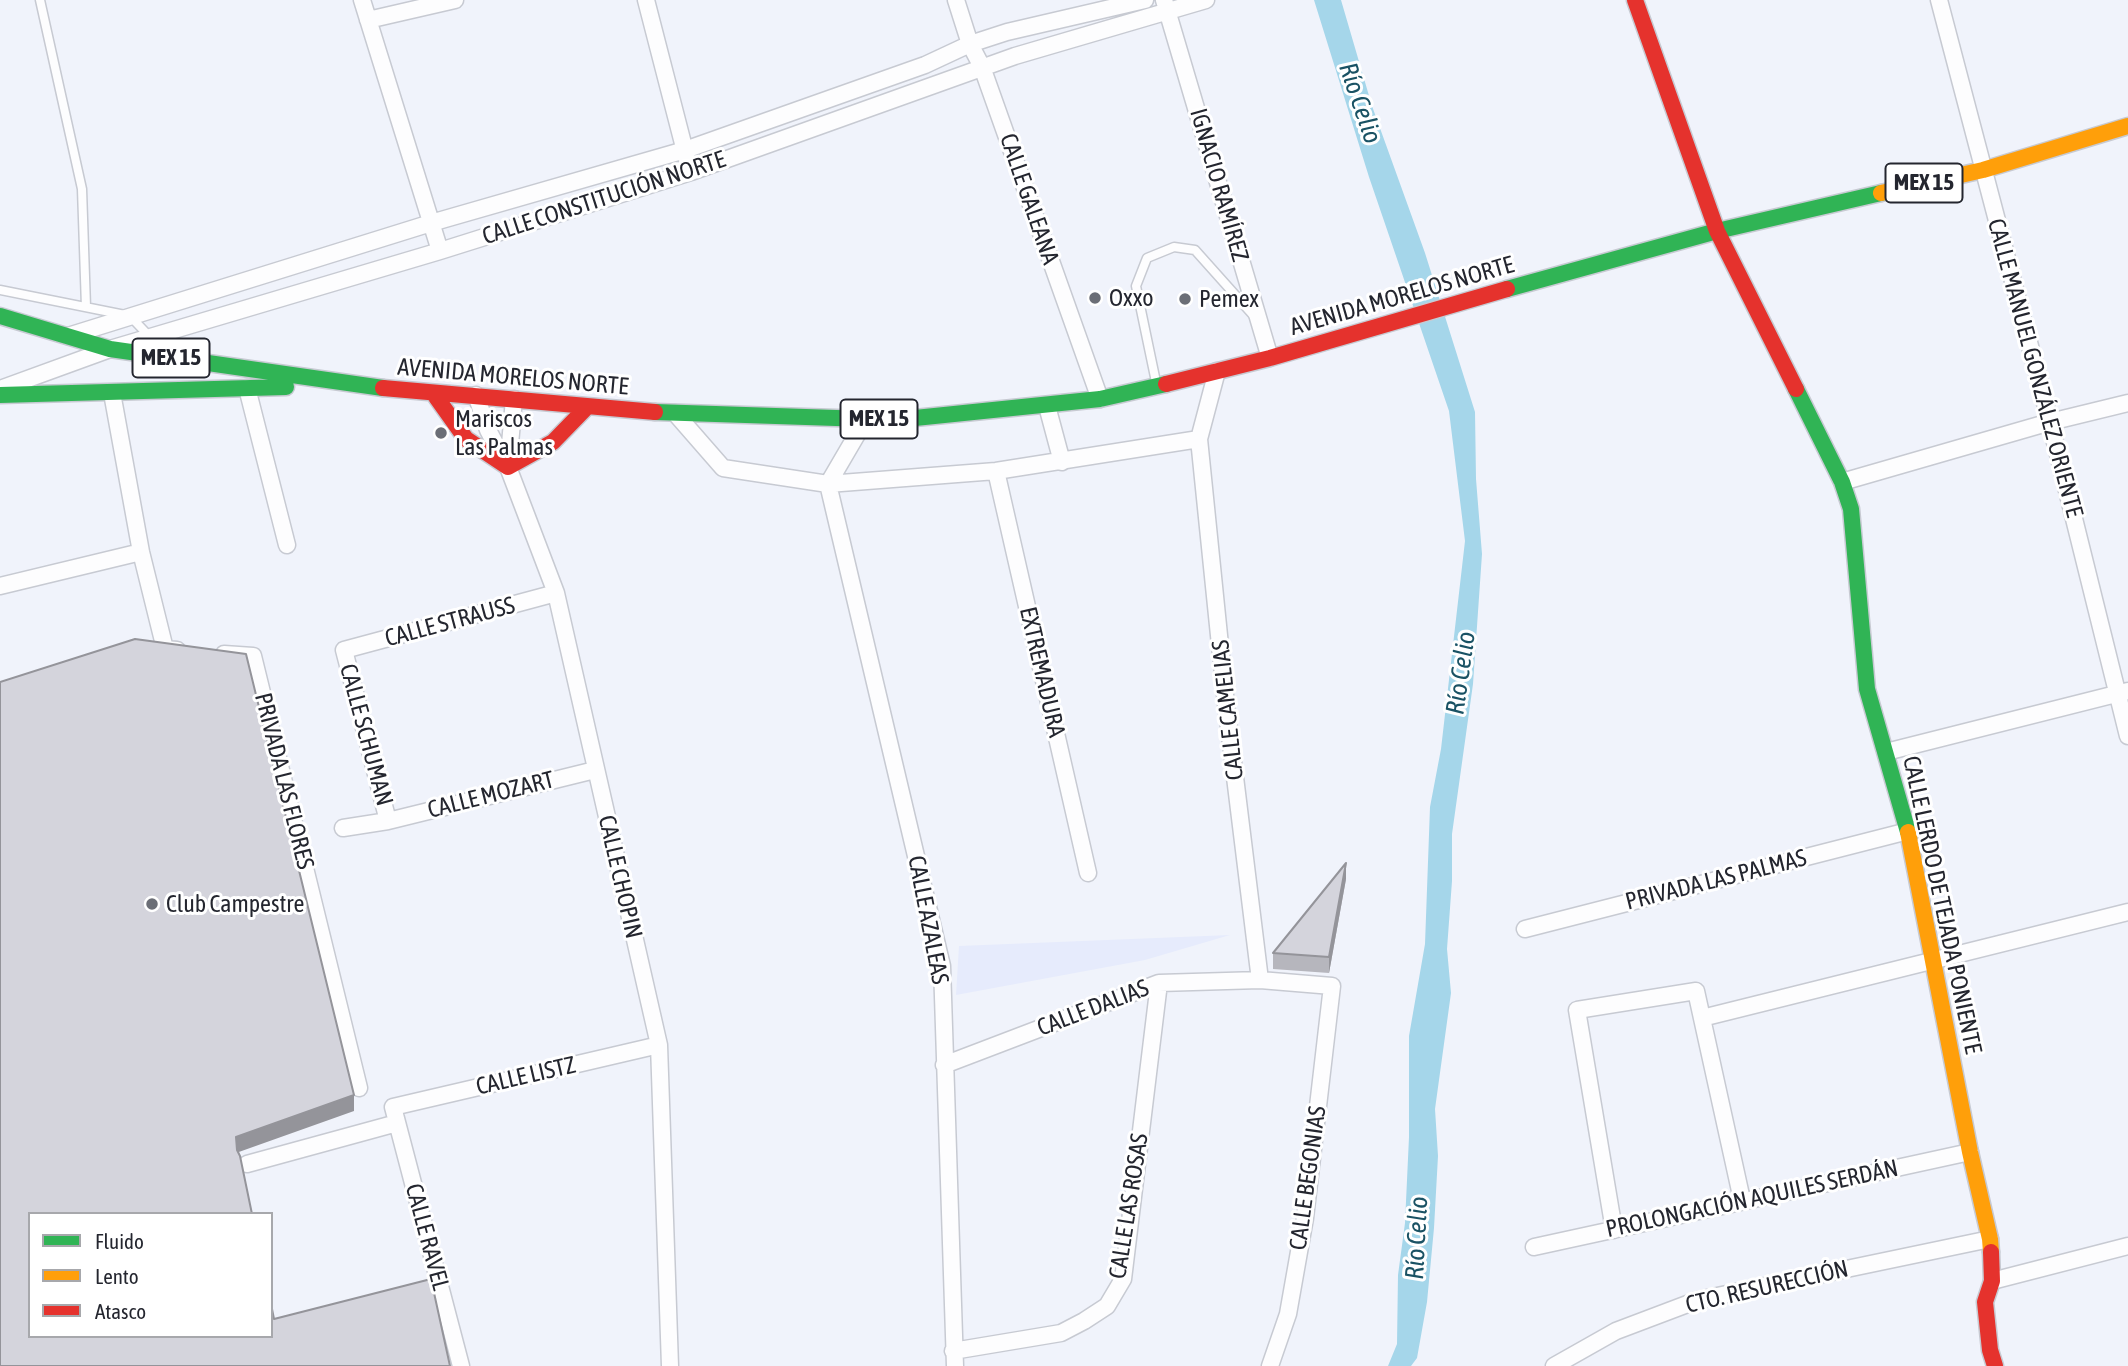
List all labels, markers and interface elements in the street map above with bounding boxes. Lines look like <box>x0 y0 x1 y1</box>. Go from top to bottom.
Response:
water label: Río Celio <box>1332 59 1388 147</box>
street label: IGNACIO RAMÍREZ <box>1183 105 1255 265</box>
street label: CALLE GALEANA <box>993 130 1065 268</box>
street label: CALLE CONSTITUCIÓN NORTE <box>479 145 729 251</box>
road number: MEX 15 <box>1885 164 1962 202</box>
street label: CALLE MANUEL GONZÁLEZ ORIENTE <box>1981 216 2089 520</box>
street label: AVENIDA MORELOS NORTE <box>1287 250 1517 342</box>
place label: Oxxo <box>1109 284 1153 312</box>
place label: Pemex <box>1199 285 1259 313</box>
marker: Oxxo <box>1087 290 1103 306</box>
marker: Pemex <box>1177 291 1193 307</box>
road number: MEX 15 <box>132 338 210 378</box>
street label: AVENIDA MORELOS NORTE <box>396 353 630 401</box>
road number: MEX 15 <box>840 400 917 438</box>
place label: Mariscos Las Palmas <box>455 405 553 461</box>
marker: Mariscos Las Palmas <box>433 425 449 441</box>
street label: CALLE STRAUSS <box>382 591 518 653</box>
street label: EXTREMADURA <box>1013 604 1071 740</box>
water label: Río Celio <box>1440 630 1482 716</box>
street label: CALLE CAMELIAS <box>1206 639 1250 781</box>
street label: CALLE SCHUMAN <box>333 661 399 809</box>
street label: PRIVADA LAS FLORES <box>248 690 320 872</box>
street label: CALLE LERDO DE TEJADA PONIENTE <box>1896 753 1988 1057</box>
street label: CALLE MOZART <box>425 765 557 825</box>
street label: CALLE CHOPIN <box>592 813 648 941</box>
street label: PRIVADA LAS PALMAS <box>1622 844 1810 916</box>
street label: CALLE AZALEAS <box>901 853 955 987</box>
place label: Club Campestre <box>166 890 304 918</box>
marker: Club Campestre <box>144 896 160 912</box>
street label: CALLE DALIAS <box>1033 974 1153 1042</box>
street label: CALLE LISTZ <box>473 1051 579 1101</box>
street label: CALLE BEGONIAS <box>1284 1104 1332 1252</box>
street label: CALLE LAS ROSAS <box>1103 1131 1155 1281</box>
street label: PROLONGACIÓN AQUILES SERDÁN <box>1603 1154 1901 1244</box>
street label: CALLE RAVEL <box>399 1181 455 1293</box>
water label: Río Celio <box>1399 1196 1435 1280</box>
legend <box>28 1212 273 1338</box>
text: Fluido <box>95 1229 144 1253</box>
street label: CTO. RESURECCIÓN <box>1683 1254 1851 1320</box>
text: Lento <box>95 1264 139 1288</box>
text: Atasco <box>95 1299 146 1323</box>

